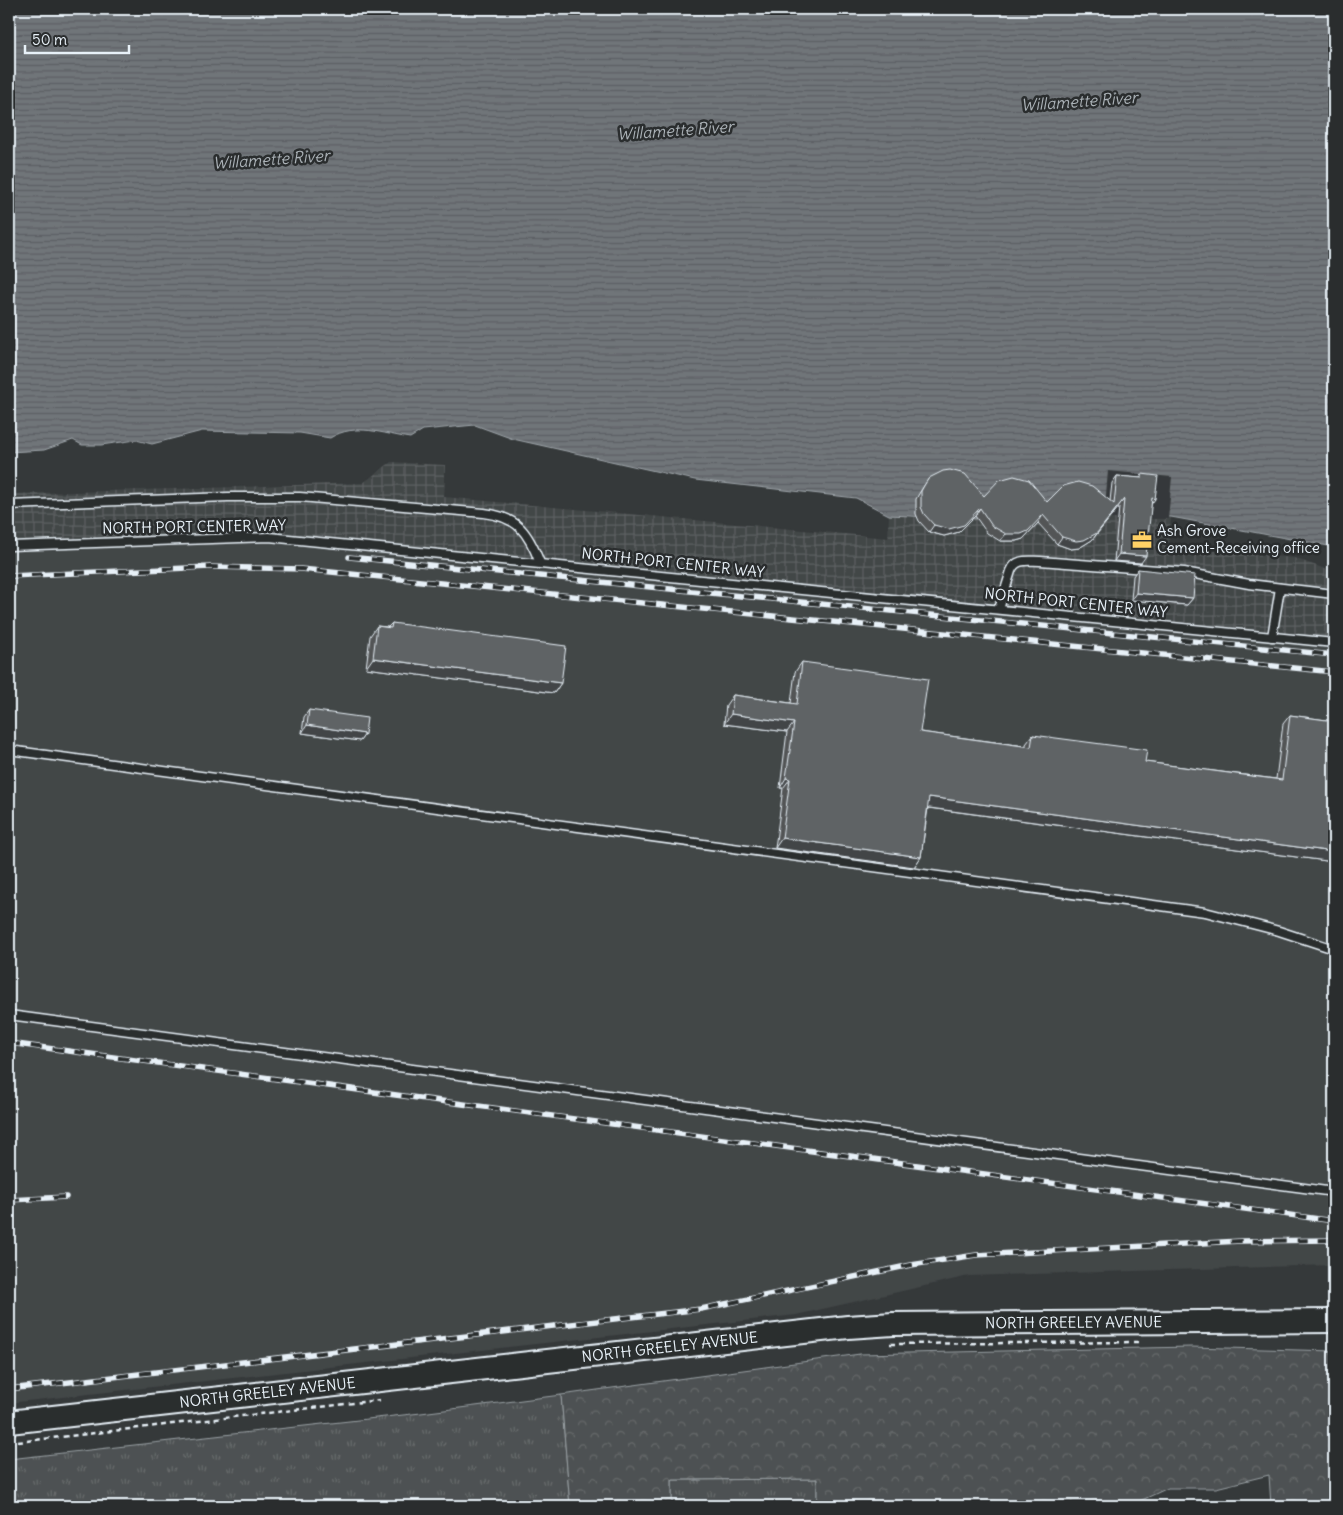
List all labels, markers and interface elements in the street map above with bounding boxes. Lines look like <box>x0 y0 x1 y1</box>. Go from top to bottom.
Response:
scale bar <box>25 22 129 54</box>
text: 50 m <box>32 30 67 49</box>
water label: Willamette River <box>1020 87 1140 115</box>
water label: Willamette River <box>616 116 736 144</box>
water label: Willamette River <box>212 145 332 173</box>
street label: NORTH PORT CENTER WAY <box>102 515 287 538</box>
place label: Ash Grove Cement-Receiving office <box>1157 521 1320 557</box>
office icon: Ash Grove Cement-Receiving office <box>1131 529 1153 551</box>
street label: NORTH PORT CENTER WAY <box>581 543 766 582</box>
street label: NORTH PORT CENTER WAY <box>984 583 1169 622</box>
street label: NORTH GREELEY AVENUE <box>985 1312 1162 1332</box>
street label: NORTH GREELEY AVENUE <box>581 1327 759 1366</box>
street label: NORTH GREELEY AVENUE <box>178 1373 357 1412</box>

